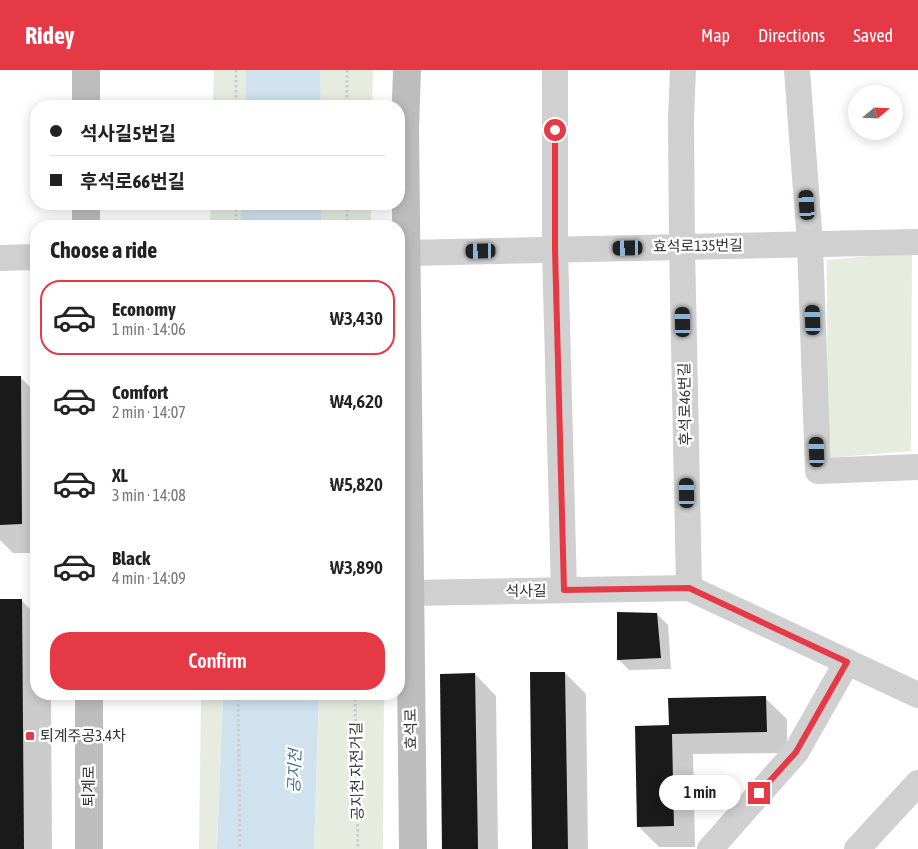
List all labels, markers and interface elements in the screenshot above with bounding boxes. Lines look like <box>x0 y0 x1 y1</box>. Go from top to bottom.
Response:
text: Ridey <box>25 22 74 49</box>
text: Map <box>701 25 730 46</box>
text: Directions <box>758 25 825 46</box>
text: Saved <box>853 25 893 46</box>
north arrow <box>848 85 902 140</box>
map controls <box>848 85 903 140</box>
route start <box>544 119 566 141</box>
text: 석사길5번길 <box>80 122 176 144</box>
text: 후석로66번길 <box>80 170 185 192</box>
car <box>798 190 815 220</box>
street label: 효석로135번길 <box>653 236 743 255</box>
text: Choose a ride <box>50 237 157 263</box>
car <box>612 240 643 256</box>
car <box>465 243 496 259</box>
icon: car <box>52 295 97 340</box>
text: Economy <box>112 298 176 320</box>
car <box>804 305 821 335</box>
text: ₩3,430 <box>330 307 383 329</box>
car <box>675 307 690 337</box>
text: 1 min · 14:06 <box>112 320 186 338</box>
street label: 후석로46번길 <box>675 362 694 446</box>
icon: car <box>52 378 97 423</box>
text: Comfort <box>112 381 168 403</box>
text: ₩4,620 <box>330 390 383 412</box>
text: 2 min · 14:07 <box>112 403 186 421</box>
car <box>808 437 825 467</box>
icon: car <box>52 461 97 506</box>
text: XL <box>112 464 128 486</box>
text: ₩5,820 <box>330 473 383 495</box>
car <box>679 478 694 508</box>
text: 3 min · 14:08 <box>112 486 186 504</box>
icon: car <box>52 544 97 589</box>
text: Black <box>112 547 150 569</box>
text: ₩3,890 <box>330 556 383 578</box>
text: 4 min · 14:09 <box>112 569 186 587</box>
street label: 석사길 <box>505 582 547 599</box>
button: Confirm <box>50 632 385 690</box>
street label: 효석로 <box>402 708 419 750</box>
street label: 공지천 자전거길 <box>347 722 366 820</box>
place label: 퇴계주공3.4차 <box>40 727 126 744</box>
marker: 퇴계주공3.4차 <box>24 730 36 742</box>
water label: 공지천 <box>284 746 304 793</box>
street label: 퇴계로 <box>80 765 97 807</box>
callout: 1 min <box>659 776 742 810</box>
route end <box>748 782 770 804</box>
text: 1 min <box>684 783 716 801</box>

